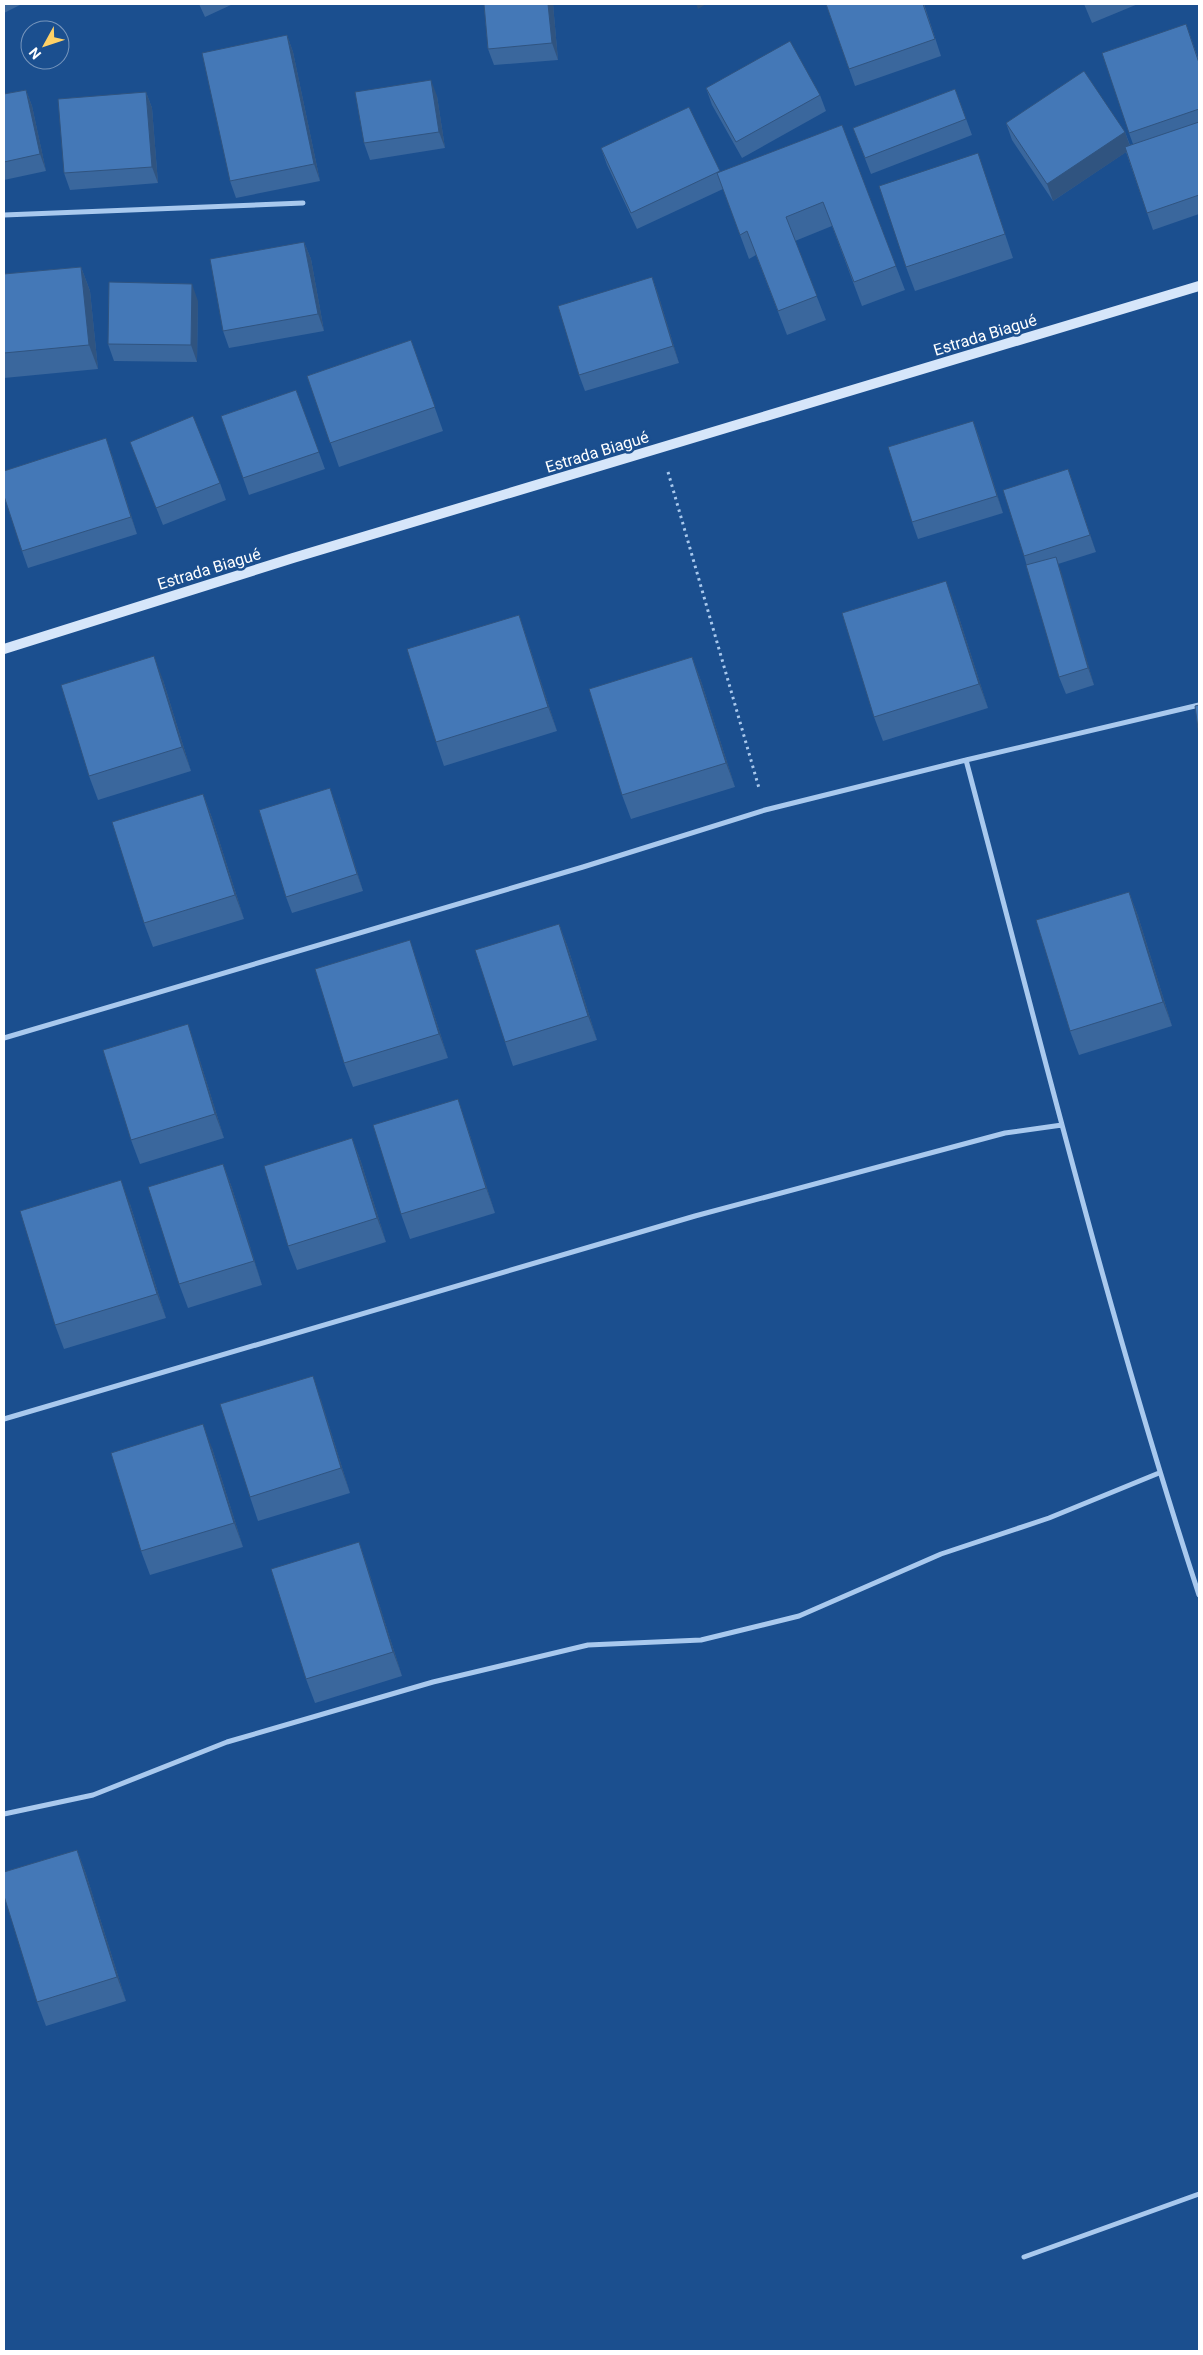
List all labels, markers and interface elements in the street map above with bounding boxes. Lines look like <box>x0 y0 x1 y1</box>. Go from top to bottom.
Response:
north arrow <box>20 20 70 70</box>
text: N <box>26 44 44 62</box>
street label: Estrada Biagué <box>931 310 1039 360</box>
street label: Estrada Biagué <box>543 427 651 477</box>
street label: Estrada Biagué <box>155 544 263 594</box>

